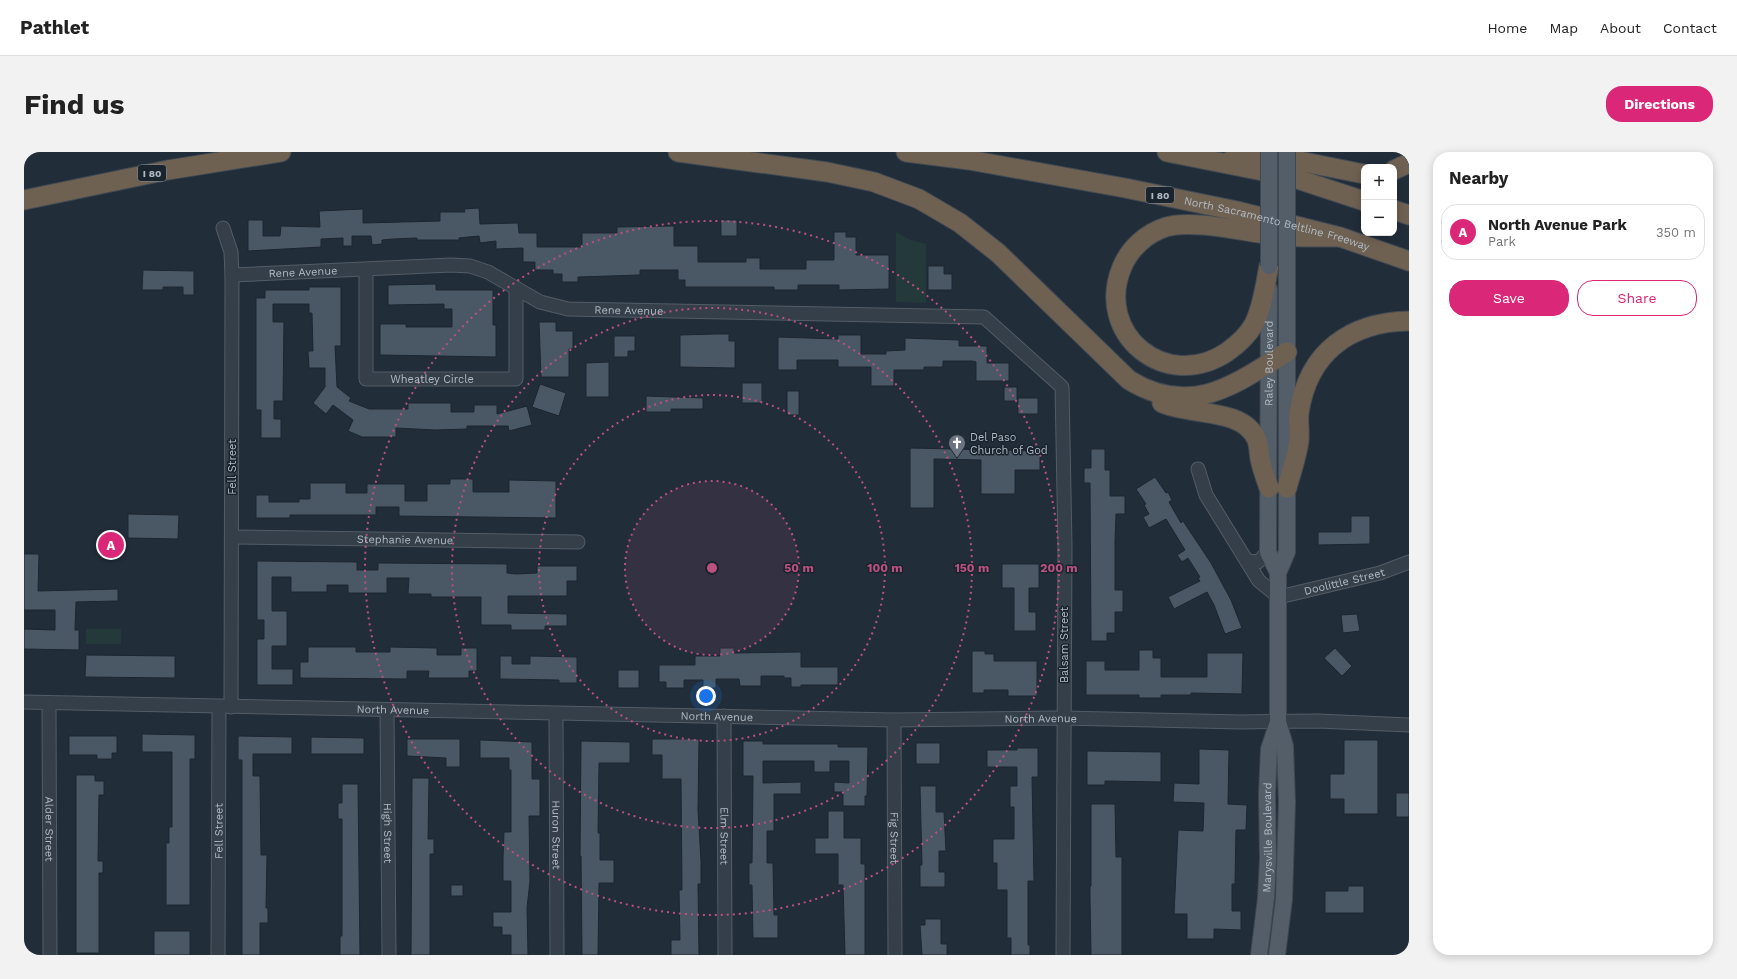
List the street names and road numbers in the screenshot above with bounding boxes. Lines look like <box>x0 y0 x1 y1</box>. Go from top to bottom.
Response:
road number: I 80 <box>138 165 166 181</box>
road number: I 80 <box>1146 187 1174 203</box>
street label: North Sacramento Beltline Freeway <box>1183 194 1372 253</box>
street label: Rene Avenue <box>268 264 338 280</box>
street label: Rene Avenue <box>594 303 663 317</box>
street label: Raley Boulevard <box>1262 321 1275 406</box>
street label: Wheatley Circle <box>390 373 474 386</box>
street label: Fell Street <box>226 439 239 495</box>
street label: Stephanie Avenue <box>357 532 453 547</box>
street label: Doolittle Street <box>1303 565 1387 597</box>
street label: Balsam Street <box>1058 607 1071 683</box>
street label: North Avenue <box>357 702 429 717</box>
street label: North Avenue <box>680 709 753 724</box>
street label: North Avenue <box>1004 711 1077 725</box>
street label: Marysville Boulevard <box>1260 782 1275 893</box>
street label: Alder Street <box>43 796 56 862</box>
street label: Huron Street <box>550 800 563 870</box>
street label: Fell Street <box>212 803 225 859</box>
street label: High Street <box>381 803 395 864</box>
street label: Elm Street <box>718 807 731 865</box>
street label: Fig Street <box>888 812 901 865</box>

